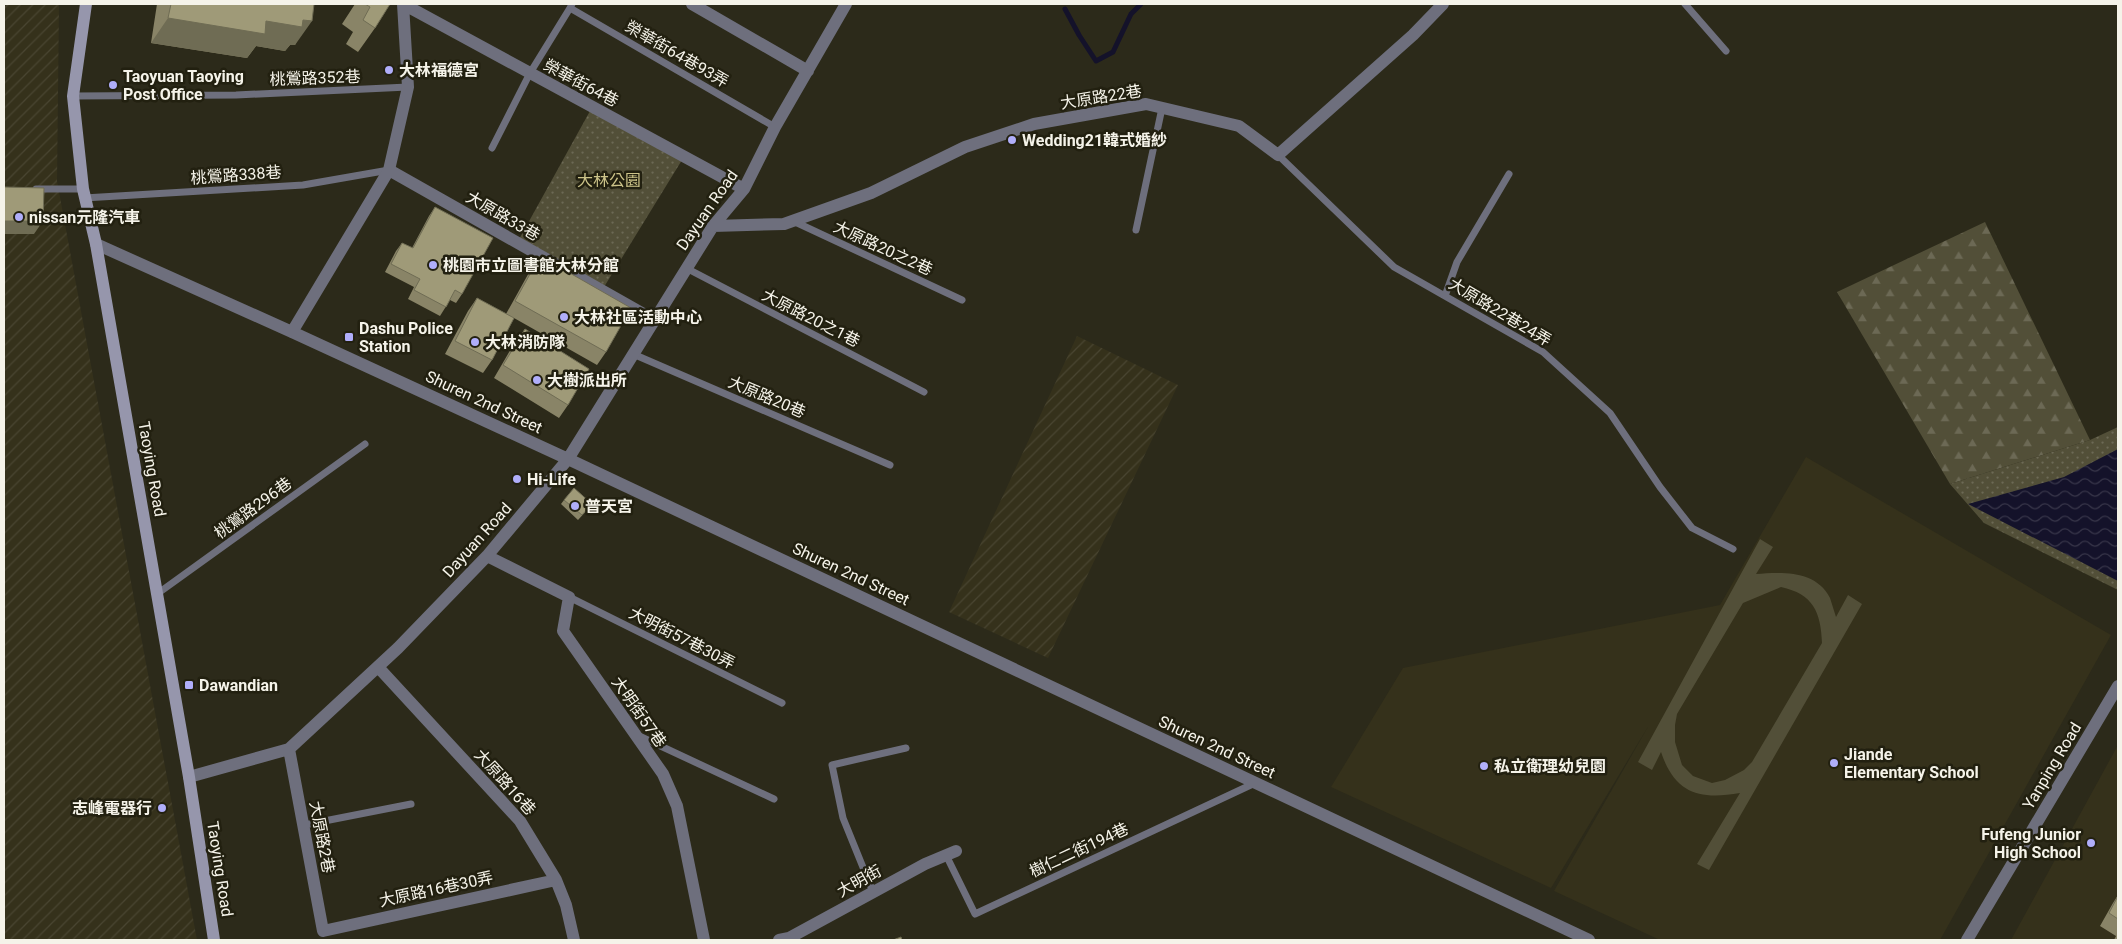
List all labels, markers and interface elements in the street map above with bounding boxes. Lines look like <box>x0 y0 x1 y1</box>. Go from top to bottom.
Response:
street label: 榮華街64巷93弄 <box>622 17 732 91</box>
street label: 榮華街64巷 <box>540 55 622 111</box>
place label: 大林福德宮 <box>399 61 479 80</box>
marker: 大林福德宮 <box>383 64 395 76</box>
place label: Taoyuan Taoying Post Office <box>123 67 244 104</box>
street label: 桃鶯路352巷 <box>269 67 361 89</box>
marker: Taoyuan Taoying Post Office <box>107 79 119 91</box>
street label: 大原路22巷 <box>1059 81 1143 113</box>
place label: Wedding21韓式婚紗 <box>1022 131 1167 150</box>
marker: Wedding21韓式婚紗 <box>1006 134 1018 146</box>
street label: 桃鶯路338巷 <box>190 162 282 188</box>
street label: Dayuan Road <box>672 166 742 254</box>
park label: 大林公園 <box>577 171 641 190</box>
street label: 大原路33巷 <box>463 187 543 245</box>
place label: nissan元隆汽車 <box>29 208 140 227</box>
marker: nissan元隆汽車 <box>13 211 25 223</box>
street label: 大原路20之2巷 <box>831 217 935 279</box>
place label: 桃園市立圖書館大林分館 <box>443 256 619 275</box>
marker: 桃園市立圖書館大林分館 <box>427 259 439 271</box>
street label: 大原路22巷24弄 <box>1445 274 1555 350</box>
street label: 大原路20之1巷 <box>759 285 863 351</box>
place label: 大林社區活動中心 <box>574 308 702 327</box>
marker: 大林社區活動中心 <box>558 311 570 323</box>
place label: Dashu Police Station <box>359 319 453 356</box>
marker: Dashu Police Station <box>343 331 355 343</box>
place label: 大林消防隊 <box>485 333 565 352</box>
marker: 大林消防隊 <box>469 336 481 348</box>
street label: Shuren 2nd Street <box>423 367 545 437</box>
place label: 大樹派出所 <box>547 371 627 390</box>
street label: 大原路20巷 <box>726 372 808 422</box>
marker: 大樹派出所 <box>531 374 543 386</box>
street label: Taoying Road <box>134 420 170 518</box>
place label: Hi-Life <box>527 470 576 489</box>
marker: Hi-Life <box>511 473 523 485</box>
street label: 桃鶯路296巷 <box>211 474 295 542</box>
place label: 普天宮 <box>585 497 633 516</box>
street label: Dayuan Road <box>439 499 515 581</box>
marker: 普天宮 <box>569 500 581 512</box>
street label: Shuren 2nd Street <box>790 539 912 609</box>
street label: 大明街57巷30弄 <box>626 603 738 673</box>
street label: 大明街57巷 <box>608 673 670 751</box>
place label: Dawandian <box>199 676 278 695</box>
marker: Dawandian <box>183 679 195 691</box>
street label: Shuren 2nd Street <box>1156 712 1278 782</box>
street label: Yanping Road <box>2019 719 2085 813</box>
street label: 大原路16巷 <box>471 745 539 819</box>
place label: Jiande Elementary School <box>1844 745 1979 782</box>
place label: 私立衛理幼兒園 <box>1494 757 1606 776</box>
marker: Jiande Elementary School <box>1828 757 1840 769</box>
marker: 私立衛理幼兒園 <box>1478 760 1490 772</box>
place label: 志峰電器行 <box>72 799 152 818</box>
street label: 大原路2巷 <box>306 799 338 875</box>
marker: 志峰電器行 <box>156 802 168 814</box>
street label: 樹仁二街194巷 <box>1027 819 1131 881</box>
street label: Taoying Road <box>203 820 237 918</box>
place label: Fufeng Junior High School <box>1981 825 2081 862</box>
marker: Fufeng Junior High School <box>2085 837 2097 849</box>
street label: 大明街 <box>833 861 885 901</box>
street label: 大原路16巷30弄 <box>377 868 495 910</box>

